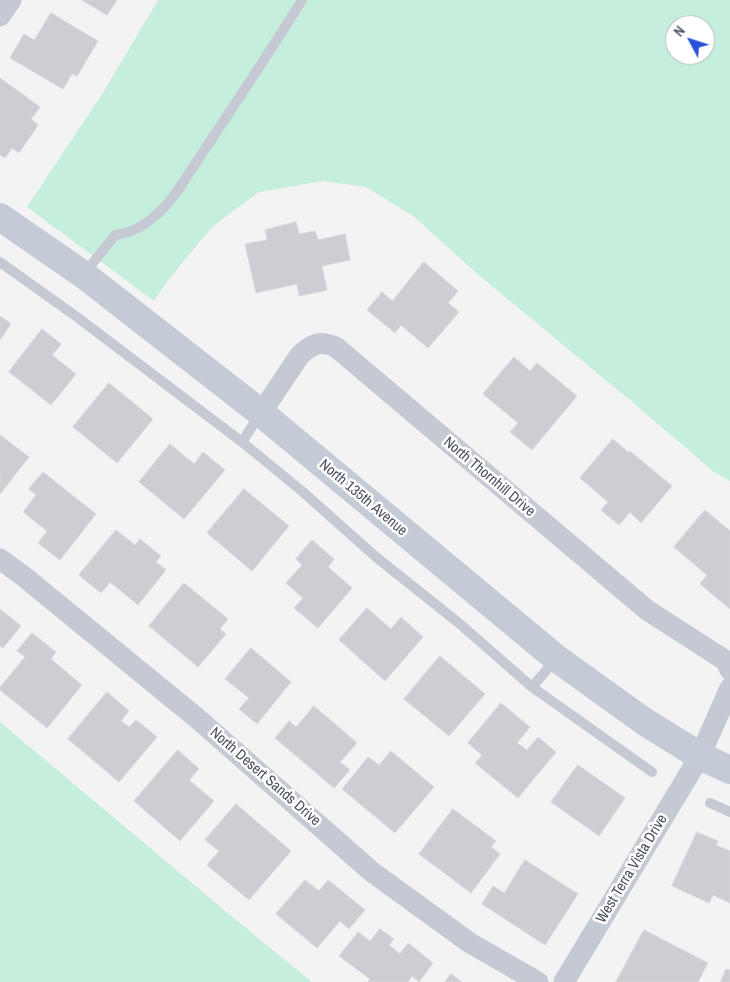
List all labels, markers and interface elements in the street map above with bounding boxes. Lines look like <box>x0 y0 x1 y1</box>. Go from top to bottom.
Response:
north arrow <box>665 15 715 65</box>
text: N <box>670 22 689 40</box>
street label: North Thornhill Drive <box>439 433 539 521</box>
street label: North 135th Avenue <box>315 456 411 540</box>
street label: North Desert Sands Drive <box>206 724 324 830</box>
street label: West Terra Vista Drive <box>593 812 671 926</box>

